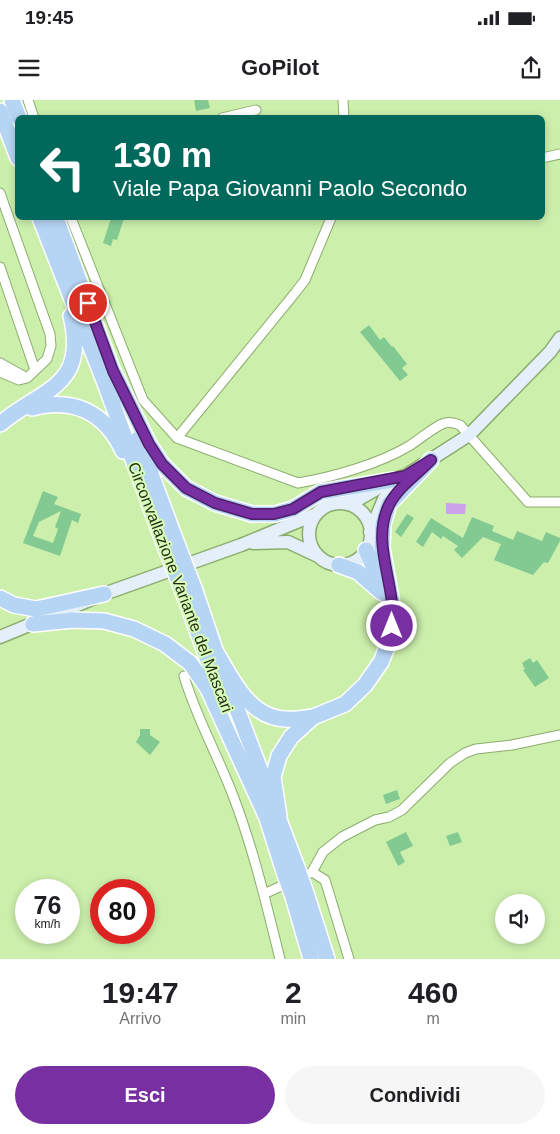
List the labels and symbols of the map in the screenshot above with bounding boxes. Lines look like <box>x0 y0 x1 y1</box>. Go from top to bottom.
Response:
pin <box>67 282 109 324</box>
street label: Circonvallazione Variante del Mascari <box>125 460 236 715</box>
position arrow <box>365 599 417 651</box>
speed limit sign: 80 <box>90 879 155 944</box>

